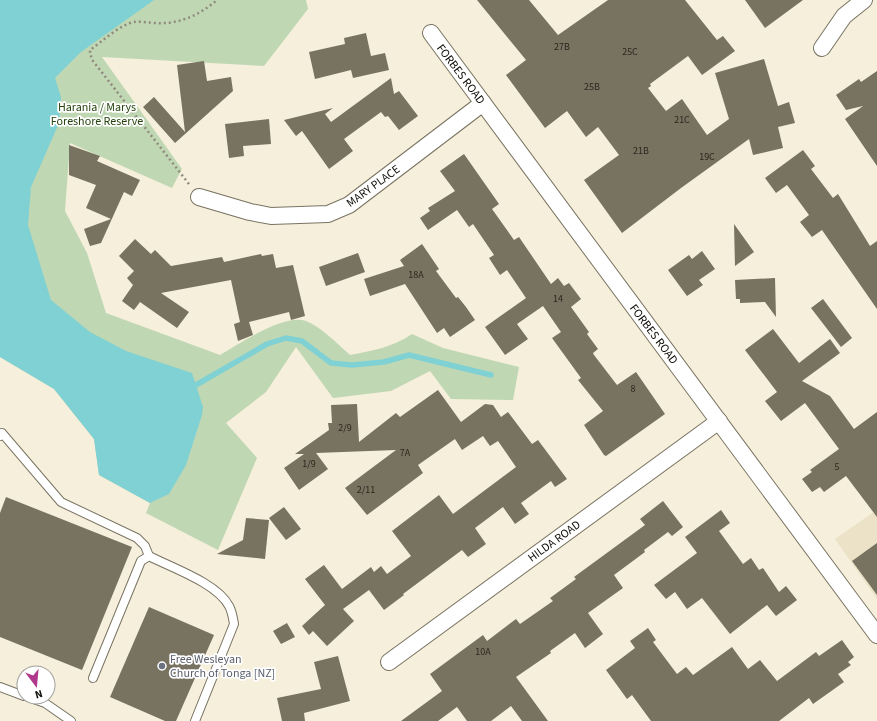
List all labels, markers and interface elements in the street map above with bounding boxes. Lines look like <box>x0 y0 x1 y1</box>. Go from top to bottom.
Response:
house number: 27B <box>554 40 570 54</box>
street label: FORBES ROAD <box>432 41 489 108</box>
house number: 25C <box>622 45 638 59</box>
house number: 25B <box>584 80 600 94</box>
park label: Harania / Marys Foreshore Reserve <box>51 99 143 130</box>
house number: 21C <box>674 113 690 127</box>
house number: 21B <box>633 144 649 158</box>
house number: 19C <box>699 150 715 164</box>
street label: MARY PLACE <box>343 161 404 212</box>
house number: 18A <box>408 268 424 282</box>
house number: 14 <box>553 292 563 306</box>
street label: FORBES ROAD <box>625 301 682 368</box>
house number: 8 <box>631 382 636 396</box>
house number: 2/9 <box>338 421 352 435</box>
house number: 7A <box>400 446 411 460</box>
house number: 1/9 <box>302 457 316 471</box>
house number: 5 <box>835 460 840 474</box>
house number: 2/11 <box>357 483 375 497</box>
street label: HILDA ROAD <box>524 516 584 566</box>
house number: 10A <box>475 645 491 659</box>
place label: Free Wesleyan Church of Tonga [NZ] <box>170 651 275 682</box>
marker: Free Wesleyan Church of Tonga [NZ] <box>157 661 167 671</box>
north arrow <box>16 665 56 705</box>
text: N <box>33 686 44 702</box>

